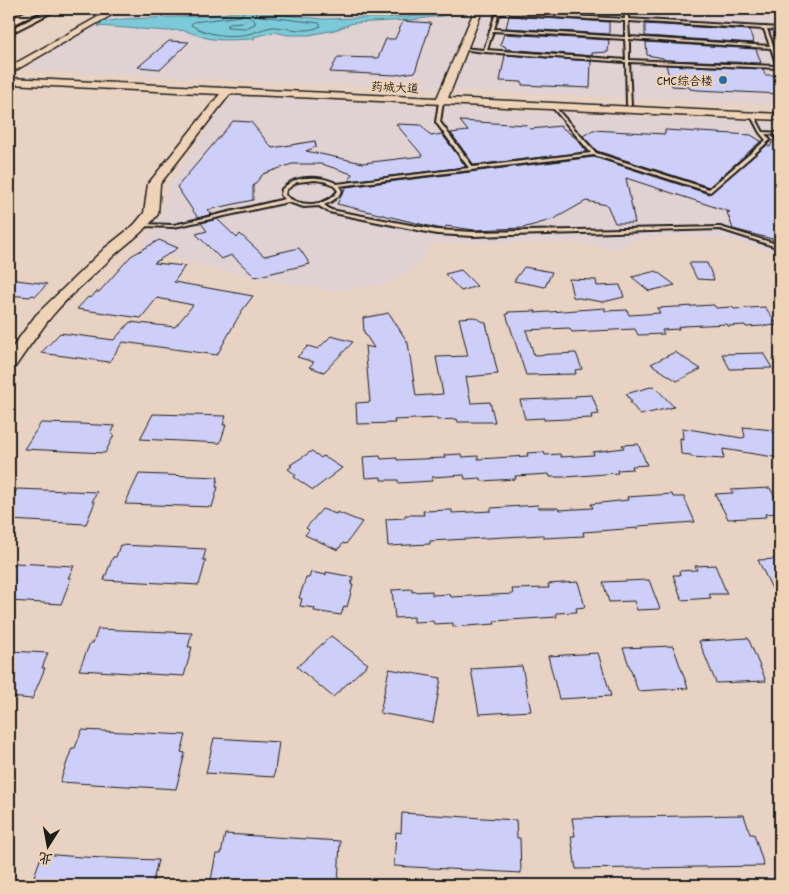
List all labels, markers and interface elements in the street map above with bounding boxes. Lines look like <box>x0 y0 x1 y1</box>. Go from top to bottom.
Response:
place label: CMC综合楼 <box>657 72 713 89</box>
marker: CMC综合楼 <box>717 74 729 86</box>
street label: 药城大道 <box>371 77 419 97</box>
north arrow <box>22 822 72 872</box>
text: 北 <box>37 849 54 870</box>

